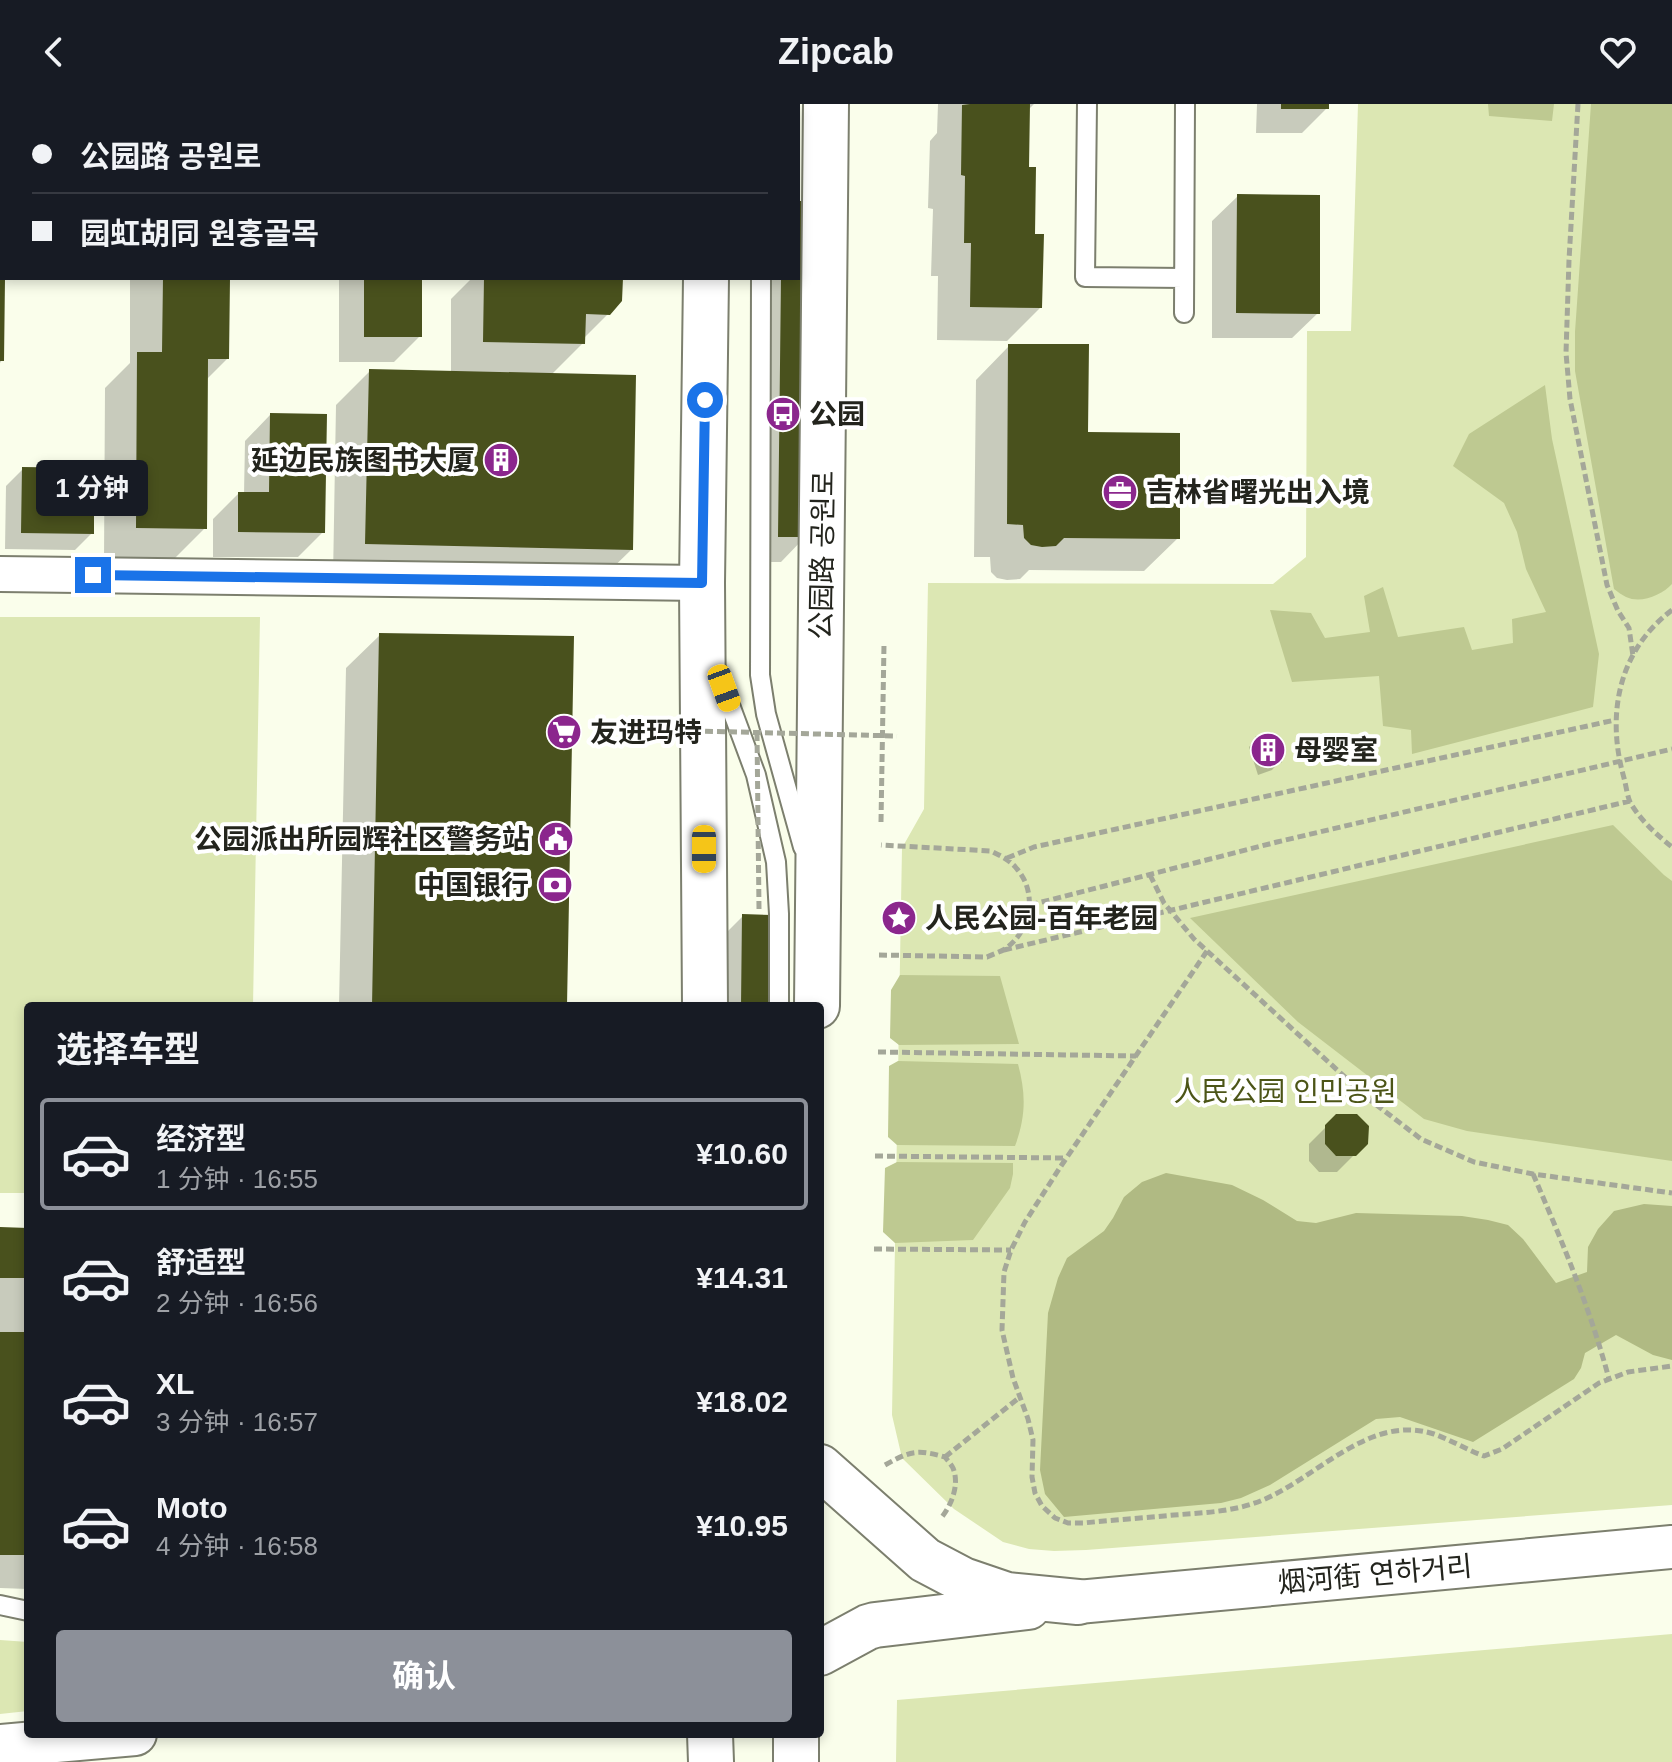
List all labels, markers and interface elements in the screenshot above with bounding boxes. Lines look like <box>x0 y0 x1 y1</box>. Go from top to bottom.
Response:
icon: back <box>32 30 76 74</box>
icon: heart <box>1596 30 1640 74</box>
text: Zipcab <box>778 31 894 72</box>
text: 公园路 공원로 <box>80 140 261 173</box>
text: 园虹胡同 원홍골목 <box>80 217 319 250</box>
route start <box>687 382 723 418</box>
bus stop icon: 公园 <box>764 395 802 433</box>
place label: 公园 <box>809 399 865 430</box>
building icon: 延边民族图书大厦 <box>482 441 520 479</box>
place label: 延边民族图书大厦 <box>251 445 475 476</box>
callout: 1 分钟 <box>37 459 149 515</box>
street label: 公园路 공원로 <box>806 470 839 640</box>
text: 1 分钟 <box>55 473 129 503</box>
office icon: 吉林省曙光出入境 <box>1101 473 1139 511</box>
place label: 吉林省曙光出入境 <box>1146 477 1370 508</box>
route end <box>75 557 111 593</box>
car <box>705 661 743 715</box>
supermarket icon: 友进玛特 <box>545 713 583 751</box>
place label: 友进玛特 <box>590 717 702 748</box>
building icon: 母婴室 <box>1249 731 1287 769</box>
place label: 母婴室 <box>1294 735 1378 766</box>
public building icon: 公园派出所园辉社区警务站 <box>537 820 575 858</box>
place label: 公园派出所园辉社区警务站 <box>194 824 530 855</box>
car <box>692 825 716 873</box>
bank icon: 中国银行 <box>536 866 574 904</box>
place label: 中国银行 <box>417 870 529 901</box>
place icon: 人民公园-百年老园 <box>880 899 918 937</box>
place label: 人民公园-百年老园 <box>925 903 1158 934</box>
text: 选择车型 <box>56 1029 200 1070</box>
park label: 人民公园 인민공원 <box>1174 1076 1396 1107</box>
icon: car <box>60 1118 132 1190</box>
text: 经济型 <box>156 1122 246 1155</box>
text: ¥10.60 <box>696 1137 788 1170</box>
text: 1 分钟 · 16:55 <box>156 1164 318 1194</box>
icon: car <box>60 1242 132 1314</box>
text: 舒适型 <box>156 1246 246 1279</box>
text: ¥14.31 <box>696 1261 788 1294</box>
text: 2 分钟 · 16:56 <box>156 1288 318 1318</box>
icon: car <box>60 1366 132 1438</box>
text: XL <box>156 1367 194 1400</box>
text: ¥18.02 <box>696 1385 788 1418</box>
text: 3 分钟 · 16:57 <box>156 1407 318 1437</box>
icon: car <box>60 1490 132 1562</box>
text: Moto <box>156 1491 228 1524</box>
text: ¥10.95 <box>696 1509 788 1542</box>
text: 4 分钟 · 16:58 <box>156 1531 318 1561</box>
street label: 烟河街 연하거리 <box>1277 1551 1473 1598</box>
button: 确认 <box>56 1630 792 1722</box>

